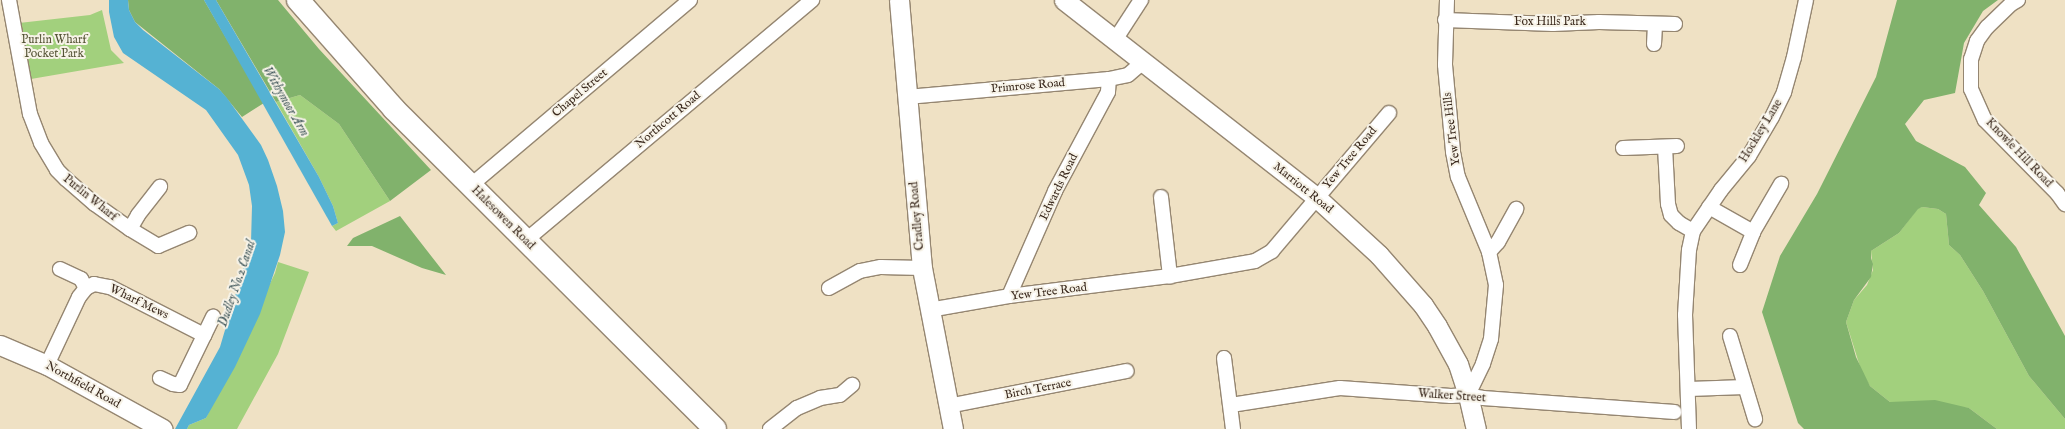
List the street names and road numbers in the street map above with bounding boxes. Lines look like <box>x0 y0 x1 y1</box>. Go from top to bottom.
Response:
street label: Fox Hills Park <box>1514 15 1586 29</box>
street label: Chapel Street <box>549 66 611 120</box>
street label: Primrose Road <box>990 76 1066 96</box>
street label: Northcott Road <box>632 88 704 152</box>
street label: Yew Tree Hills <box>1440 92 1464 166</box>
street label: Hockley Lane <box>1737 97 1785 165</box>
street label: Knowle Hill Road <box>1982 115 2056 191</box>
street label: Yew Tree Road <box>1320 124 1380 192</box>
street label: Edwards Road <box>1037 151 1081 223</box>
street label: Marriott Road <box>1270 159 1336 217</box>
street label: Purlin Wharf <box>60 172 120 224</box>
street label: Cradley Road <box>907 181 927 251</box>
street label: Halesowen Road <box>468 183 538 253</box>
street label: Yew Tree Road <box>1010 280 1088 304</box>
street label: Wharf Mews <box>107 282 171 322</box>
street label: Northfield Road <box>43 359 123 411</box>
street label: Birch Terrace <box>1003 375 1073 403</box>
street label: Walker Street <box>1418 386 1486 406</box>

